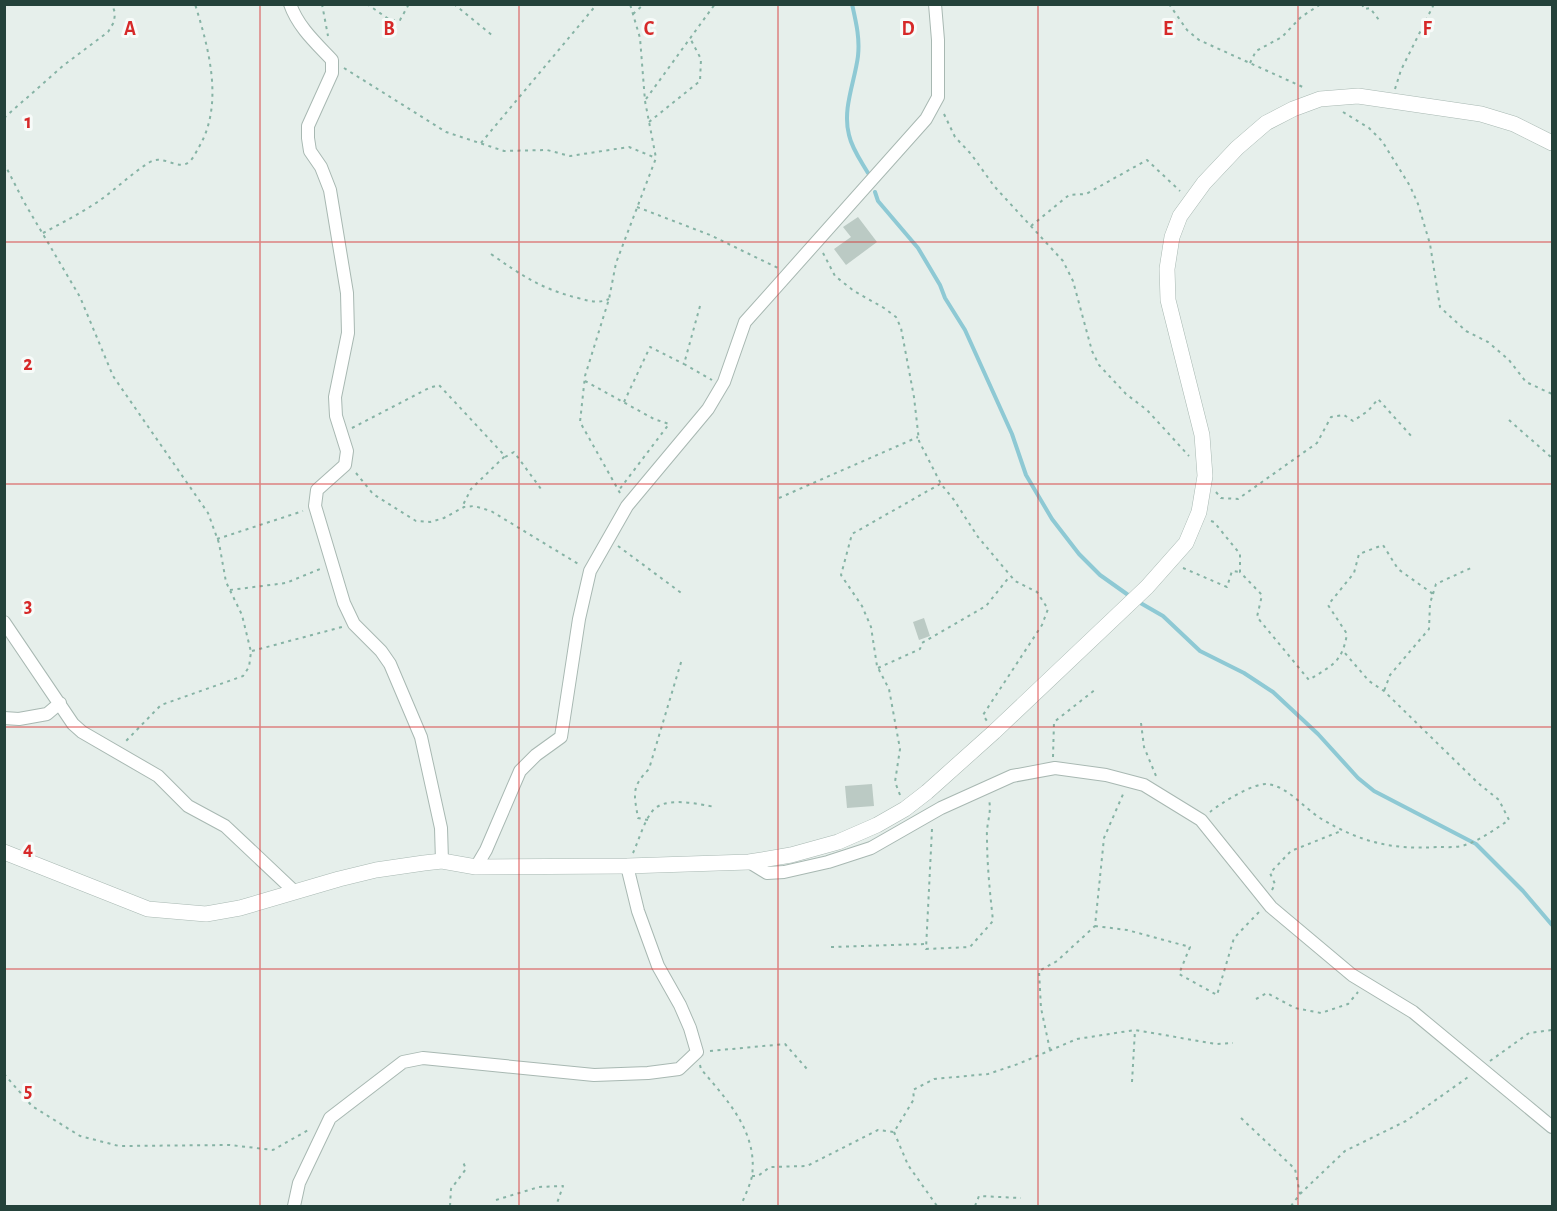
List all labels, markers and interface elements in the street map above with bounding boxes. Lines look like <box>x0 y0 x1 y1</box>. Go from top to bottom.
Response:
text: A <box>124 19 136 39</box>
text: B <box>383 19 395 39</box>
text: C <box>644 19 655 39</box>
text: D <box>901 19 915 39</box>
text: E <box>1163 19 1173 39</box>
text: F <box>1422 19 1432 39</box>
text: 1 <box>24 112 32 132</box>
text: 2 <box>23 354 33 374</box>
text: 3 <box>24 596 32 616</box>
text: 4 <box>23 839 33 859</box>
text: 5 <box>24 1081 32 1101</box>

